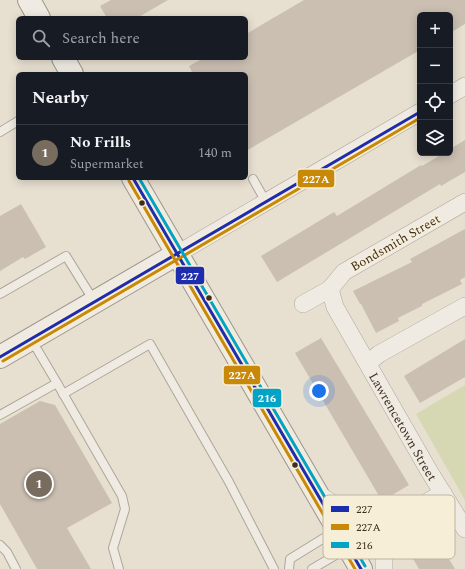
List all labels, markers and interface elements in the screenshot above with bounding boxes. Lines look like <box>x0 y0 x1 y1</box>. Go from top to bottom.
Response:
map controls <box>417 12 453 156</box>
button: + <box>417 12 453 48</box>
search box <box>16 16 248 60</box>
icon: search <box>30 27 52 49</box>
text: Search here <box>62 27 140 50</box>
button: − <box>417 48 453 84</box>
button: locate <box>417 84 453 120</box>
text: Nearby <box>32 85 88 111</box>
button: layers <box>417 120 453 156</box>
text: No Frills <box>70 131 131 154</box>
text: 1 <box>41 143 49 163</box>
text: 140 m <box>198 143 232 163</box>
text: Supermarket <box>70 154 144 174</box>
line badge: 227A <box>297 169 335 188</box>
text: 227A <box>302 171 330 188</box>
unlabelled marker <box>137 198 147 208</box>
street label: Bondsmith Street <box>347 209 445 277</box>
line badge: 227 <box>175 266 205 285</box>
text: 227 <box>181 268 199 285</box>
unlabelled marker <box>204 293 214 303</box>
line badge: 227A <box>223 365 261 385</box>
text: 227A <box>228 367 256 384</box>
street label: Lawrencetown Street <box>363 369 442 485</box>
your location <box>309 381 329 401</box>
line badge: 216 <box>252 388 282 408</box>
text: 216 <box>258 390 276 407</box>
unlabelled marker <box>290 460 300 470</box>
pin: 1 <box>26 469 52 499</box>
legend <box>323 495 455 559</box>
text: 227 <box>356 501 373 518</box>
text: 227A <box>356 519 381 536</box>
text: 216 <box>356 537 373 554</box>

